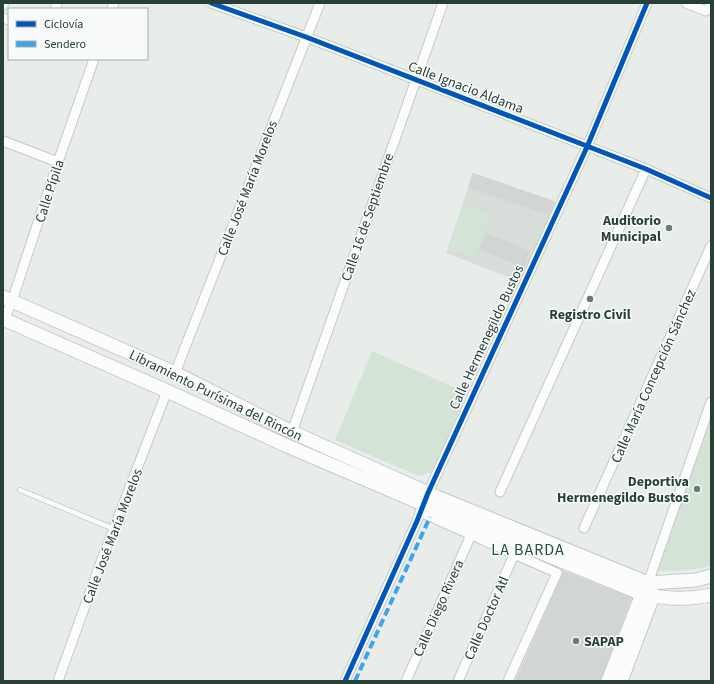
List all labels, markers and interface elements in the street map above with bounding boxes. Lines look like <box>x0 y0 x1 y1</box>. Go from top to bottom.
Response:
legend <box>8 8 148 60</box>
text: Ciclovía <box>44 16 83 33</box>
text: Sendero <box>44 36 86 53</box>
street label: Calle Ignacio Aldama <box>405 57 526 119</box>
street label: Calle José María Morelos <box>213 118 283 259</box>
street label: Calle 16 de Septiembre <box>337 151 399 284</box>
street label: Calle Pípila <box>30 157 70 225</box>
place label: Auditorio Municipal <box>601 211 661 247</box>
marker: Auditorio Municipal <box>664 223 674 233</box>
street label: Calle Hermenegildo Bustos <box>445 262 529 413</box>
street label: Calle María Concepción Sánchez <box>606 286 701 466</box>
marker: Registro Civil <box>585 294 595 304</box>
place label: Registro Civil <box>549 305 631 325</box>
street label: Libramiento Purísima del Rincón <box>126 345 305 447</box>
street label: Calle José María Morelos <box>78 466 148 607</box>
place label: Deportiva Hermenegildo Bustos <box>557 472 689 508</box>
marker: Deportiva Hermenegildo Bustos <box>692 484 702 494</box>
district label: LA BARDA <box>491 539 565 561</box>
street label: Calle Diego Rivera <box>409 557 469 660</box>
street label: Calle Doctor Atl <box>460 573 515 664</box>
place label: SAPAP <box>584 632 624 652</box>
marker: SAPAP <box>571 636 581 646</box>

